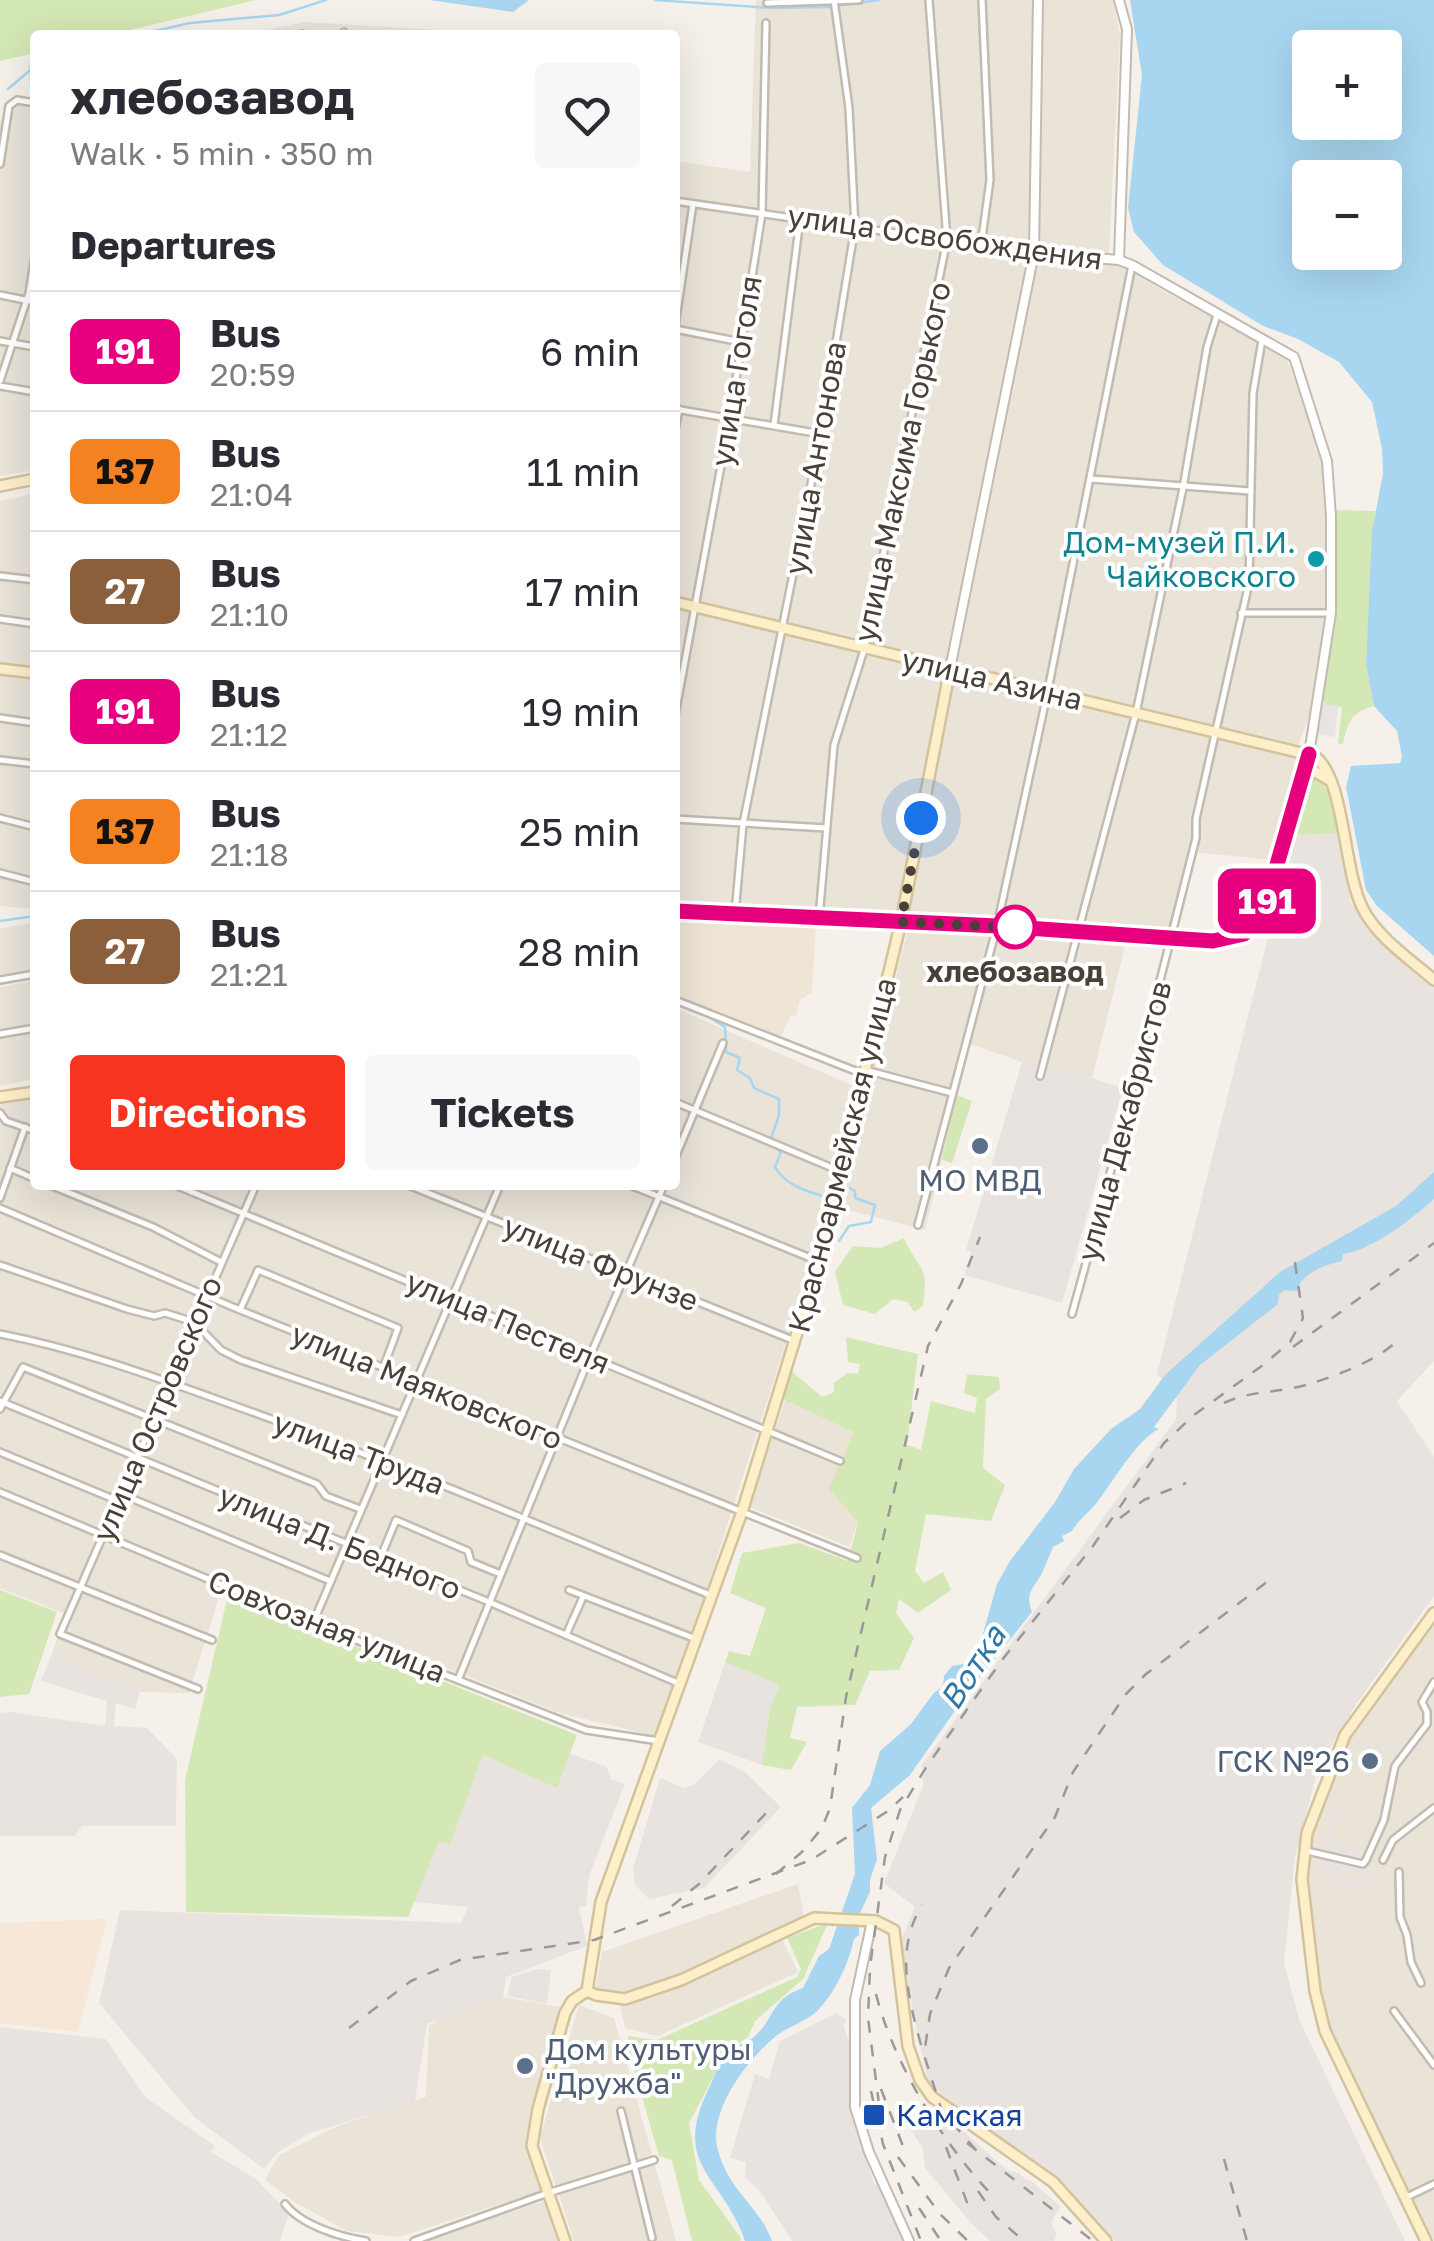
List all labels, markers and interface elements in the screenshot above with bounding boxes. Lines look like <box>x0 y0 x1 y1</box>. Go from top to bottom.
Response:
map controls <box>1292 30 1402 270</box>
button: + <box>1292 30 1402 140</box>
button: heart <box>535 63 640 168</box>
text: хлебозавод <box>70 67 354 125</box>
text: Walk · 5 min · 350 m <box>70 134 374 172</box>
button: − <box>1292 160 1402 270</box>
street label: улица Освобождения <box>785 197 1105 277</box>
text: Departures <box>70 222 276 267</box>
street label: улица Гоголя <box>703 273 769 469</box>
street label: улица Максима Горького <box>846 279 958 645</box>
text: Bus <box>210 310 281 355</box>
text: 6 min <box>540 329 640 374</box>
text: 191 <box>96 330 154 372</box>
street label: улица Антонова <box>777 338 853 578</box>
text: 20:59 <box>210 355 296 393</box>
text: Bus <box>210 430 281 475</box>
text: 11 min <box>526 449 640 494</box>
text: 137 <box>96 450 154 492</box>
text: 21:04 <box>210 475 293 513</box>
place label: Дом-музей П.И. Чайковского <box>1063 524 1296 594</box>
marker: Дом-музей П.И. Чайковского <box>1305 548 1327 570</box>
text: Bus <box>210 550 281 595</box>
text: 17 min <box>525 569 640 614</box>
text: 27 <box>105 570 145 612</box>
text: 21:10 <box>210 595 289 633</box>
street label: улица Азина <box>898 641 1086 717</box>
text: Bus <box>210 670 281 715</box>
text: 19 min <box>522 689 640 734</box>
text: 191 <box>96 690 154 732</box>
text: 21:12 <box>210 715 288 753</box>
text: Bus <box>210 790 281 835</box>
your location <box>896 793 946 843</box>
text: 25 min <box>519 809 640 854</box>
text: 137 <box>96 810 154 852</box>
text: 21:18 <box>210 835 289 873</box>
line badge: 191 <box>1210 868 1324 934</box>
text: 191 <box>1238 880 1296 922</box>
marker: хлебозавод <box>994 906 1036 948</box>
text: Bus <box>210 910 281 955</box>
text: 28 min <box>518 929 640 974</box>
text: 27 <box>105 930 145 972</box>
place label: хлебозавод <box>926 953 1104 989</box>
text: 21:21 <box>210 955 288 993</box>
street label: Красноармейская улица <box>780 974 904 1336</box>
street label: улица Декабристов <box>1069 977 1179 1265</box>
button: Directions <box>70 1055 345 1170</box>
button: Tickets <box>365 1055 640 1170</box>
marker: МО МВД <box>969 1135 991 1157</box>
place label: МО МВД <box>918 1162 1042 1198</box>
street label: улица Фрунзе <box>498 1207 704 1319</box>
street label: улица Пестеля <box>401 1263 615 1381</box>
street label: улица Островского <box>85 1271 229 1547</box>
street label: улица Маяковского <box>286 1315 568 1457</box>
street label: улица Труда <box>268 1404 450 1502</box>
street label: улица Д. Бедного <box>214 1477 466 1607</box>
street label: Совхозная улица <box>203 1562 451 1690</box>
water label: Вотка <box>931 1616 1014 1716</box>
place label: ГСК №26 <box>1217 1743 1350 1779</box>
marker: ГСК №26 <box>1359 1750 1381 1772</box>
place label: Дом культуры "Дружба" <box>545 2031 752 2101</box>
marker: Дом культуры "Дружба" <box>514 2055 536 2077</box>
place label: Камская <box>896 2097 1023 2133</box>
marker: Камская <box>861 2102 887 2128</box>

